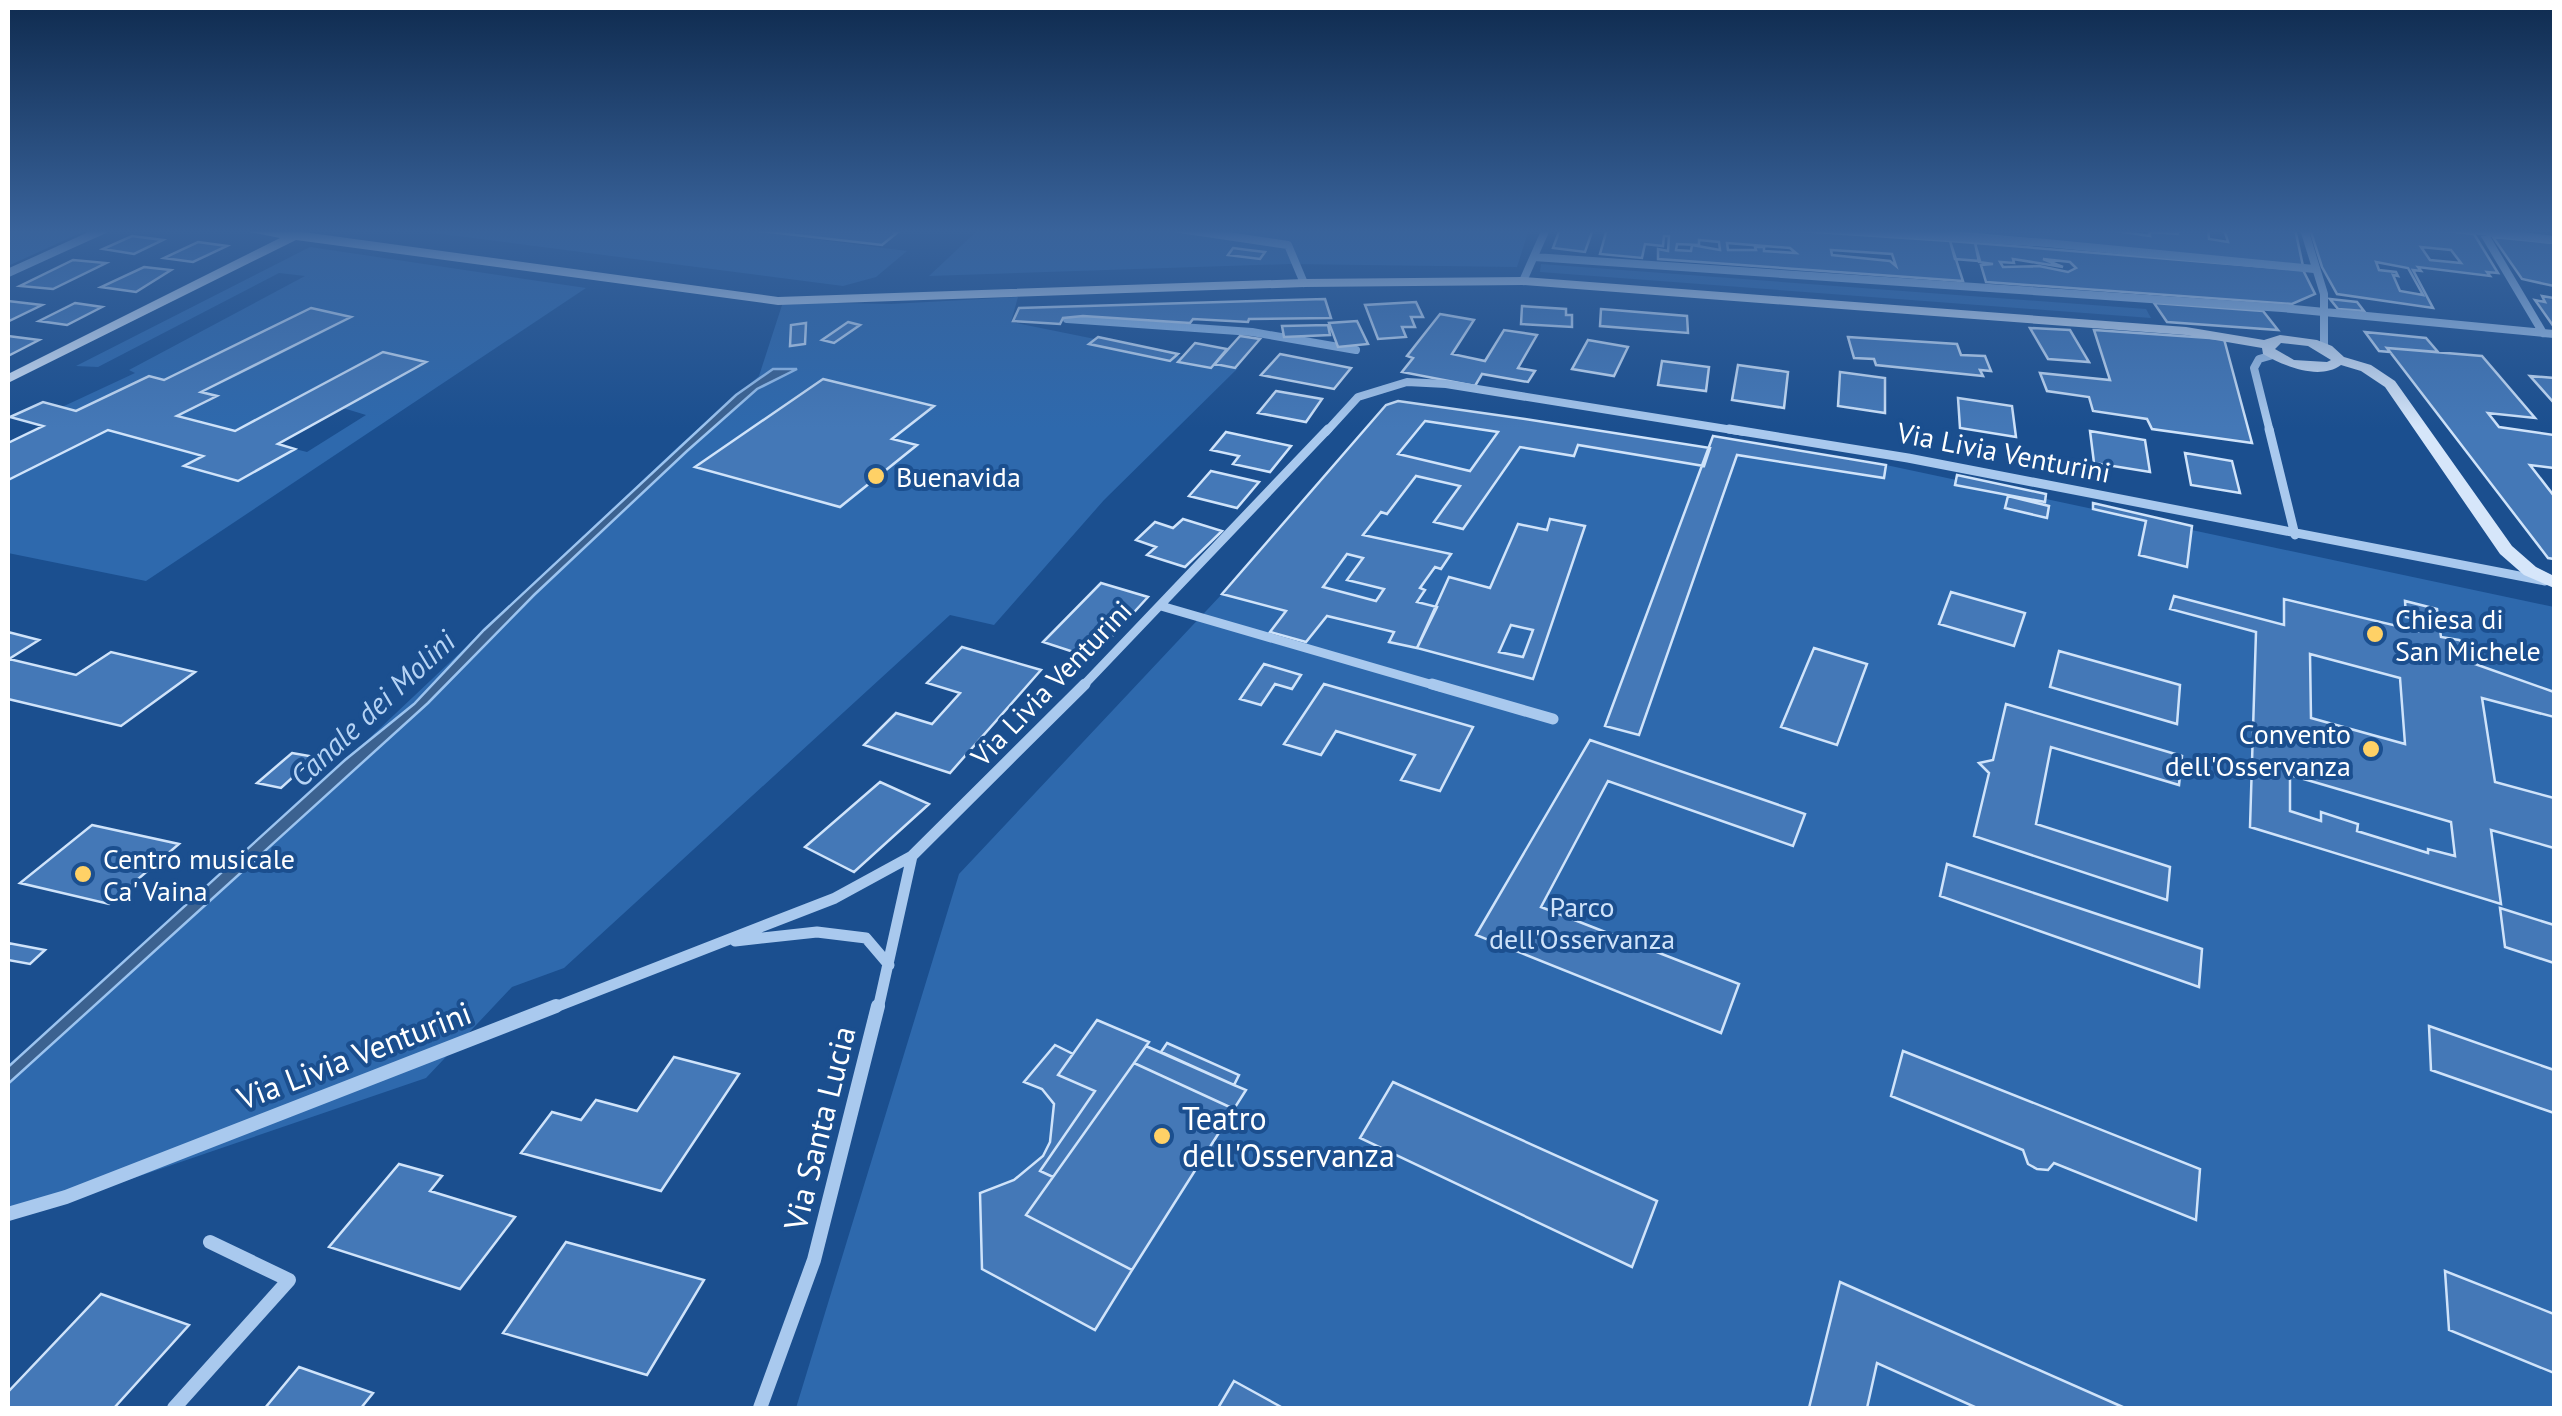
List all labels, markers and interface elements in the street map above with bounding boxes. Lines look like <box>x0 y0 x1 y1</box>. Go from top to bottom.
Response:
street label: Via Livia Venturini <box>1893 413 2114 491</box>
place label: Buenavida <box>896 458 1021 495</box>
marker: Buenavida <box>865 465 887 487</box>
street label: Via Livia Venturini <box>962 592 1140 774</box>
place label: Chiesa di San Michele <box>2395 600 2541 669</box>
water label: Canale dei Molini <box>281 621 464 795</box>
marker: Chiesa di San Michele <box>2364 623 2386 645</box>
place label: Convento dell'Osservanza <box>2165 715 2351 784</box>
marker: Convento dell'Osservanza <box>2360 738 2382 760</box>
place label: Centro musicale Ca' Vaina <box>103 840 295 909</box>
marker: Centro musicale Ca' Vaina <box>72 863 94 885</box>
park label: Parco dell'Osservanza <box>1489 888 1675 957</box>
street label: Via Livia Venturini <box>230 991 477 1119</box>
street label: Via Santa Lucia <box>773 1022 865 1235</box>
place label: Teatro dell'Osservanza <box>1182 1097 1395 1176</box>
marker: Teatro dell'Osservanza <box>1151 1125 1173 1147</box>

